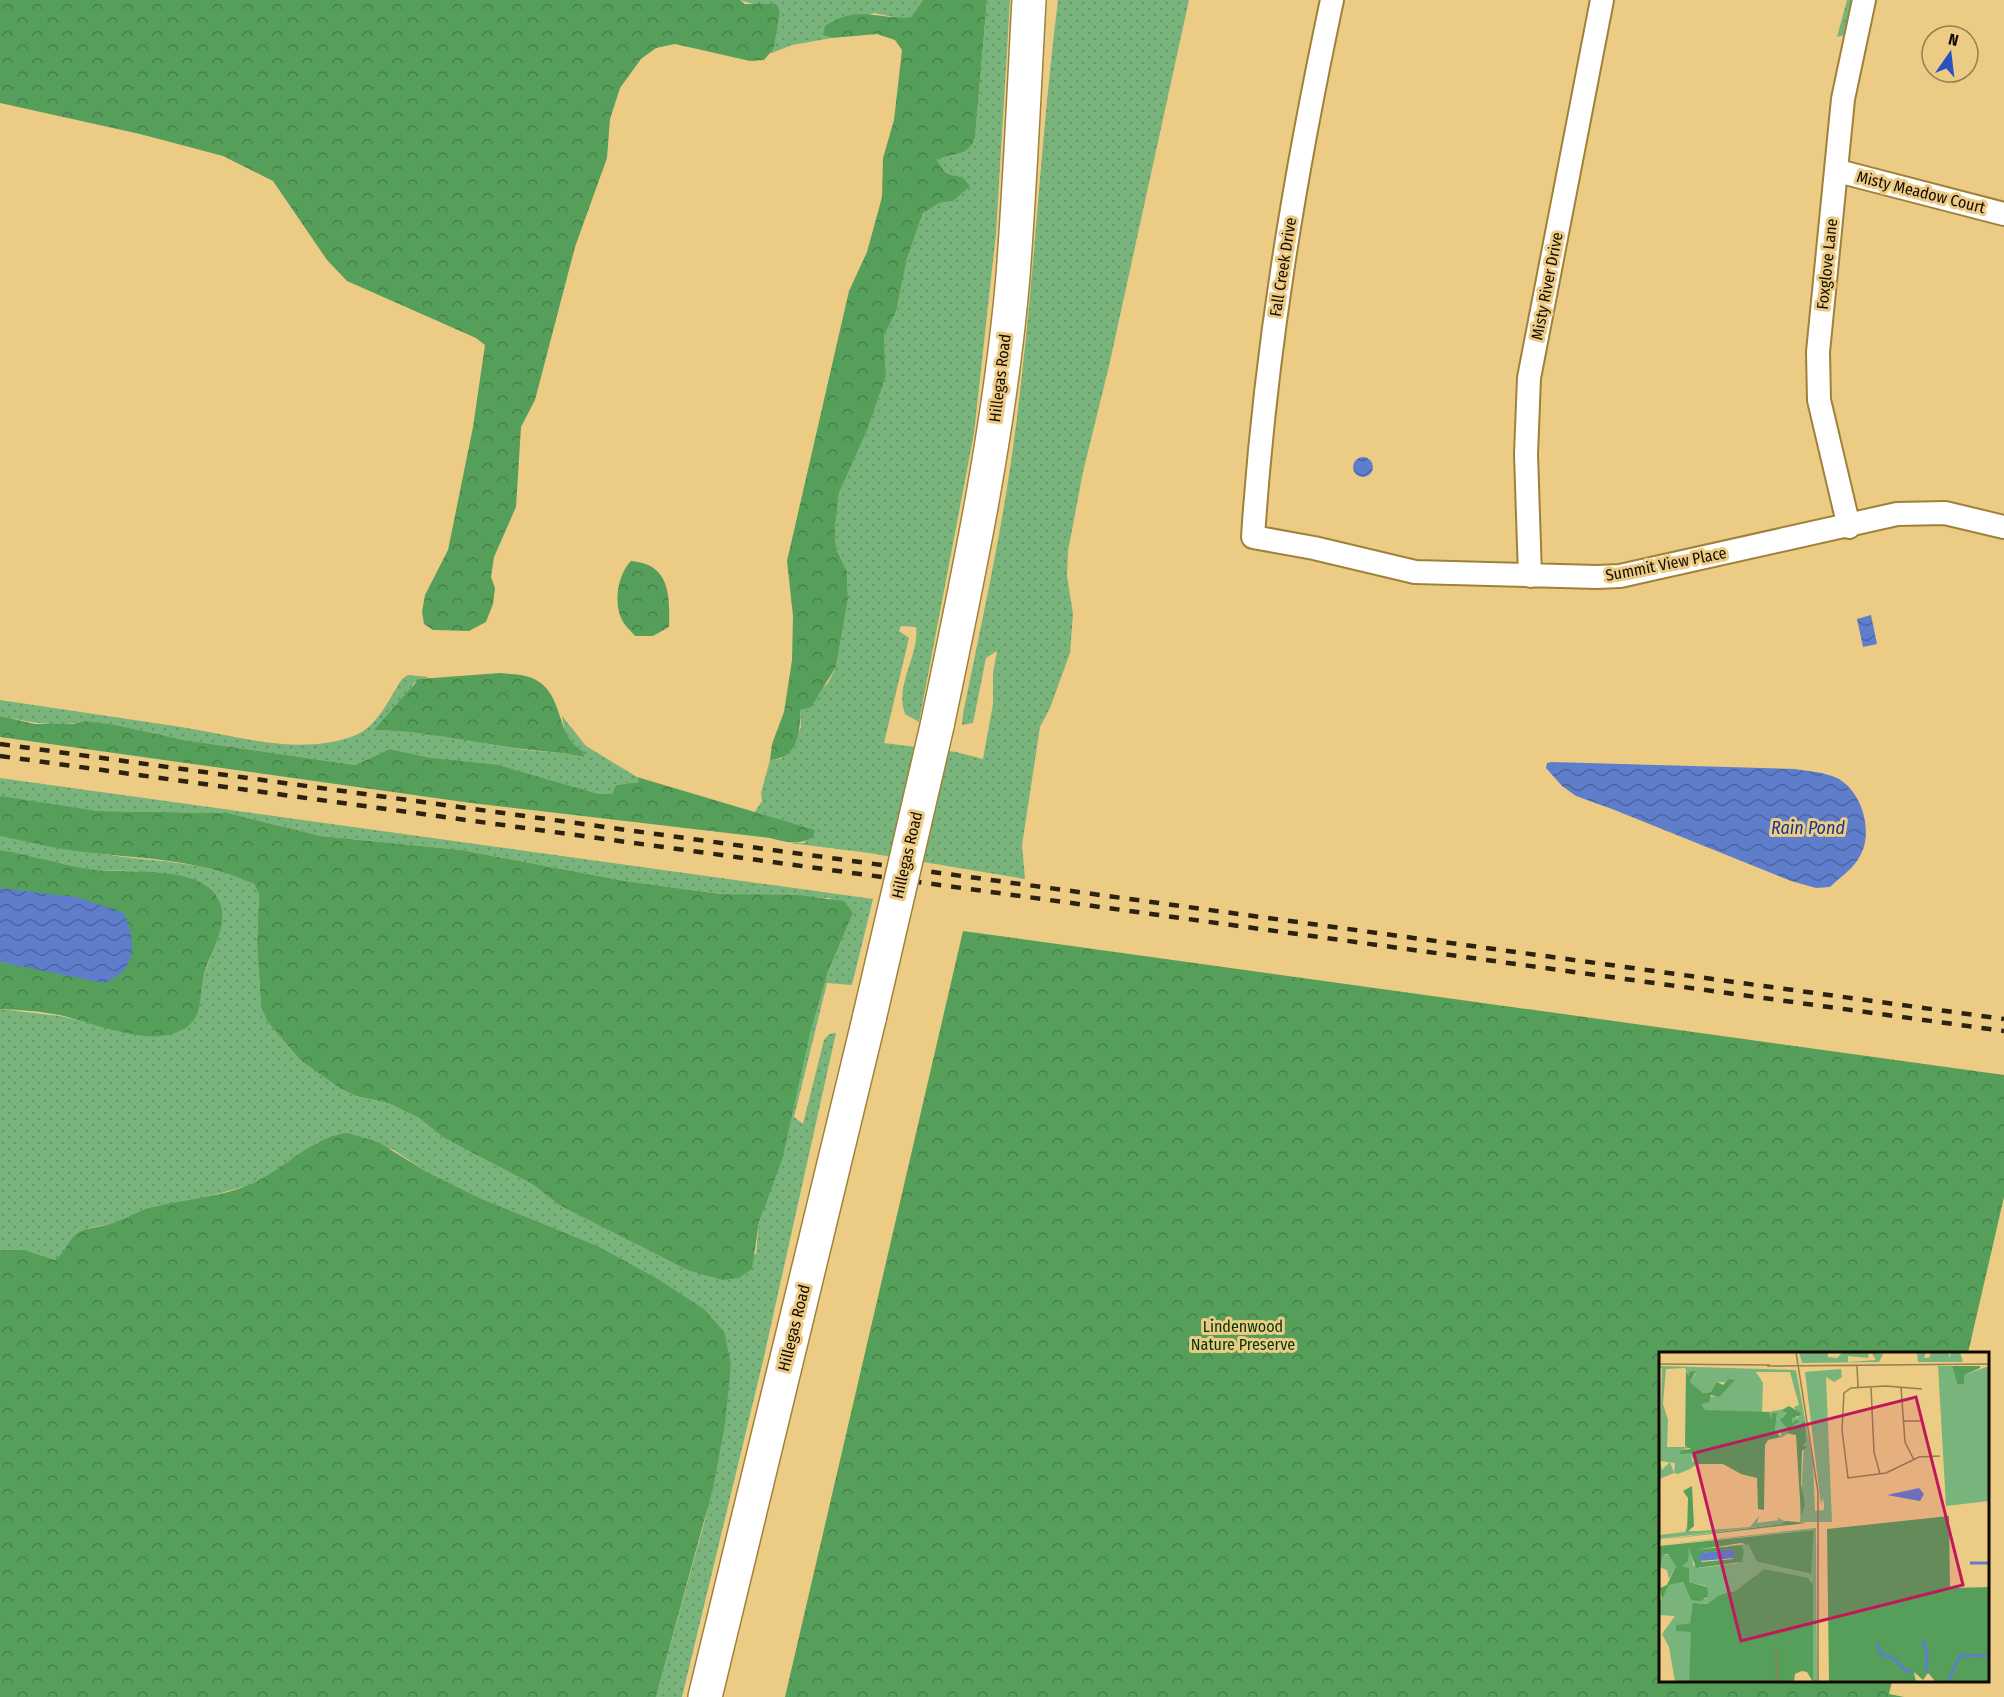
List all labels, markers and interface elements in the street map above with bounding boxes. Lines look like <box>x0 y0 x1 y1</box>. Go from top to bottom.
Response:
north arrow <box>1920 24 1980 84</box>
text: N <box>1947 30 1960 50</box>
street label: Misty Meadow Court <box>1855 167 1988 217</box>
street label: Fall Creek Drive <box>1266 216 1300 318</box>
street label: Foxglove Lane <box>1813 217 1841 311</box>
street label: Misty River Drive <box>1527 230 1567 341</box>
street label: Hillegas Road <box>985 333 1015 423</box>
street label: Summit View Place <box>1604 543 1728 585</box>
street label: Hillegas Road <box>888 810 926 900</box>
water label: Rain Pond <box>1771 817 1845 839</box>
street label: Hillegas Road <box>774 1283 814 1373</box>
park label: Lindenwood Nature Preserve <box>1191 1317 1295 1354</box>
inset map <box>1659 1352 1989 1682</box>

